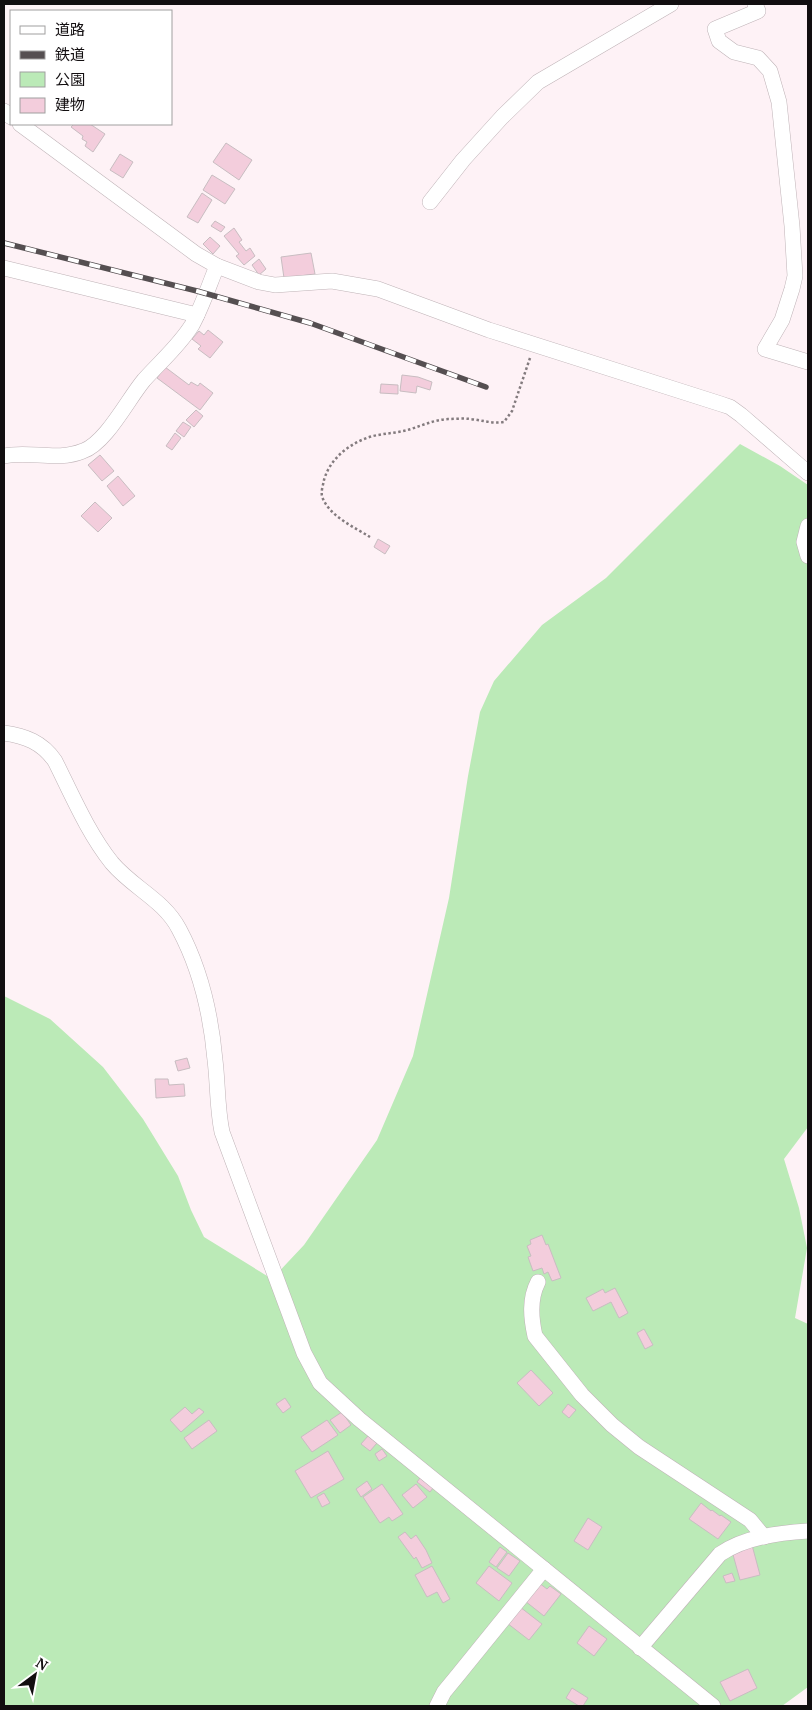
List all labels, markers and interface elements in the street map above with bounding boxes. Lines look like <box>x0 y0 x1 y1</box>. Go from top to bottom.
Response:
legend <box>10 10 172 125</box>
text: 道路 <box>55 19 85 39</box>
text: 鉄道 <box>55 44 85 64</box>
text: 公園 <box>55 69 85 89</box>
text: 建物 <box>55 94 85 114</box>
north arrow <box>10 1650 60 1700</box>
text: N <box>33 1653 52 1675</box>

